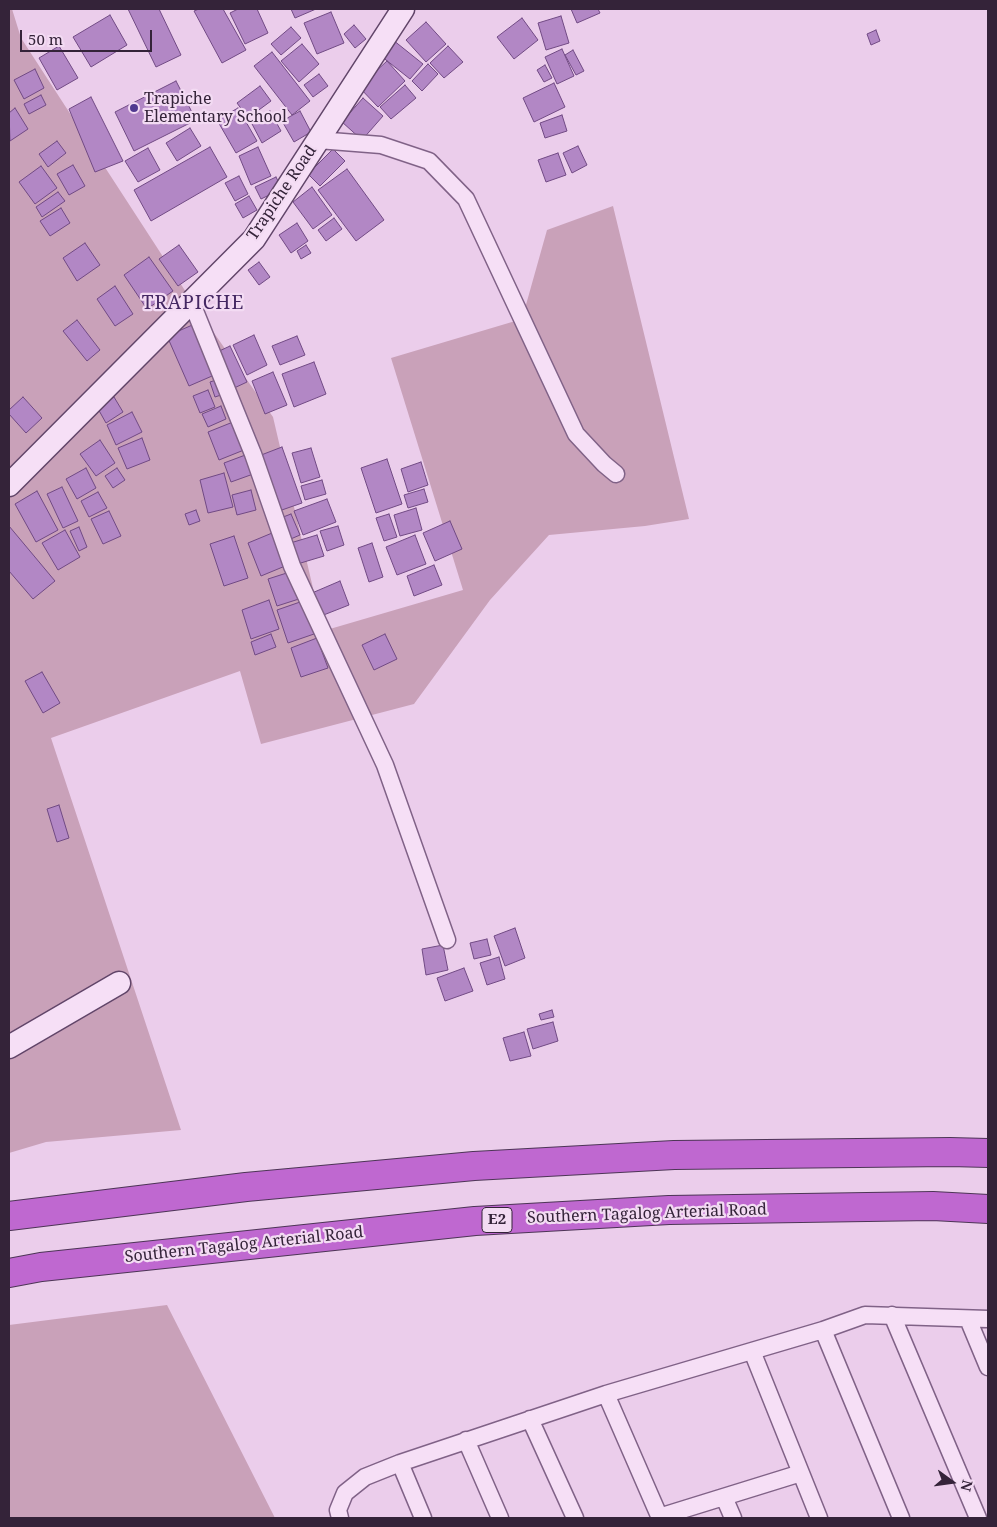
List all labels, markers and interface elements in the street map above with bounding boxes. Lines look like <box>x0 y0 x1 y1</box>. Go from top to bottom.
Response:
scale bar <box>22 20 155 52</box>
text: 50 m <box>28 29 63 49</box>
place label: Trapiche Elementary School <box>144 89 287 127</box>
marker: Trapiche Elementary School <box>128 102 140 114</box>
street label: Trapiche Road <box>243 142 321 244</box>
district label: TRAPICHE <box>141 293 245 315</box>
street label: Southern Tagalog Arterial Road <box>527 1200 767 1228</box>
road number: E2 <box>482 1208 512 1232</box>
street label: Southern Tagalog Arterial Road <box>124 1223 364 1267</box>
north arrow <box>927 1457 977 1507</box>
text: N <box>956 1478 978 1493</box>

